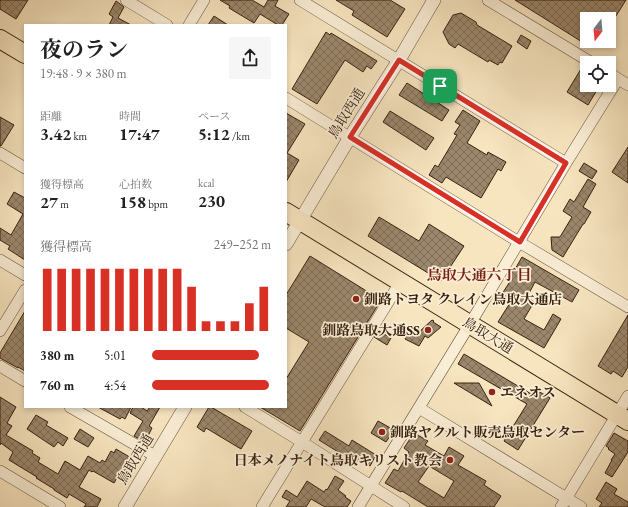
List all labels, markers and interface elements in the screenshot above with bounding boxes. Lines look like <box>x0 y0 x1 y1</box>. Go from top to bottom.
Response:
north arrow <box>580 12 616 48</box>
map controls <box>580 12 616 92</box>
text: 夜のラン <box>40 35 128 64</box>
button: share <box>229 37 271 79</box>
button: locate <box>580 56 616 92</box>
text: 19:48 · 9 × 380 m <box>40 65 127 82</box>
pin <box>423 69 457 103</box>
icon: arrive <box>429 75 451 97</box>
street label: 鳥取西通 <box>324 84 368 142</box>
text: 距離 <box>40 109 62 123</box>
text: 時間 <box>119 109 141 123</box>
text: ペース <box>198 109 230 123</box>
text: 3.42 <box>40 123 71 145</box>
text: 17:47 <box>119 123 160 145</box>
text: 5:12 <box>198 123 230 145</box>
text: km <box>71 129 87 143</box>
text: /km <box>230 129 250 143</box>
text: kcal <box>198 176 215 190</box>
text: 獲得標高 <box>40 177 84 191</box>
text: 心拍数 <box>119 177 152 191</box>
text: 230 <box>198 190 225 212</box>
text: 27 <box>40 191 58 213</box>
text: 158 <box>119 191 146 213</box>
text: m <box>58 197 69 211</box>
text: bpm <box>146 197 168 211</box>
text: 249–252 m <box>214 236 271 253</box>
text: 獲得標高 <box>40 238 92 255</box>
district label: 鳥取大通六丁目 <box>426 265 532 284</box>
place label: 釧路トヨタ クレイン鳥取大通店 <box>364 290 563 308</box>
marker: 釧路トヨタ クレイン鳥取大通店 <box>351 294 361 304</box>
street label: 鳥取大通 <box>459 313 517 357</box>
place label: 釧路鳥取大通SS <box>322 321 420 339</box>
marker: 釧路鳥取大通SS <box>423 325 433 335</box>
text: 380 m <box>40 347 74 364</box>
text: 5:01 <box>104 347 126 364</box>
text: 760 m <box>40 377 74 394</box>
text: 4:54 <box>104 377 126 394</box>
place label: エネオス <box>500 383 556 401</box>
marker: エネオス <box>487 387 497 397</box>
place label: 釧路ヤクルト販売鳥取センター <box>390 423 585 441</box>
marker: 釧路ヤクルト販売鳥取センター <box>377 427 387 437</box>
street label: 鳥取西通 <box>113 430 157 488</box>
place label: 日本メノナイト鳥取キリスト教会 <box>234 451 442 469</box>
marker: 日本メノナイト鳥取キリスト教会 <box>445 455 455 465</box>

